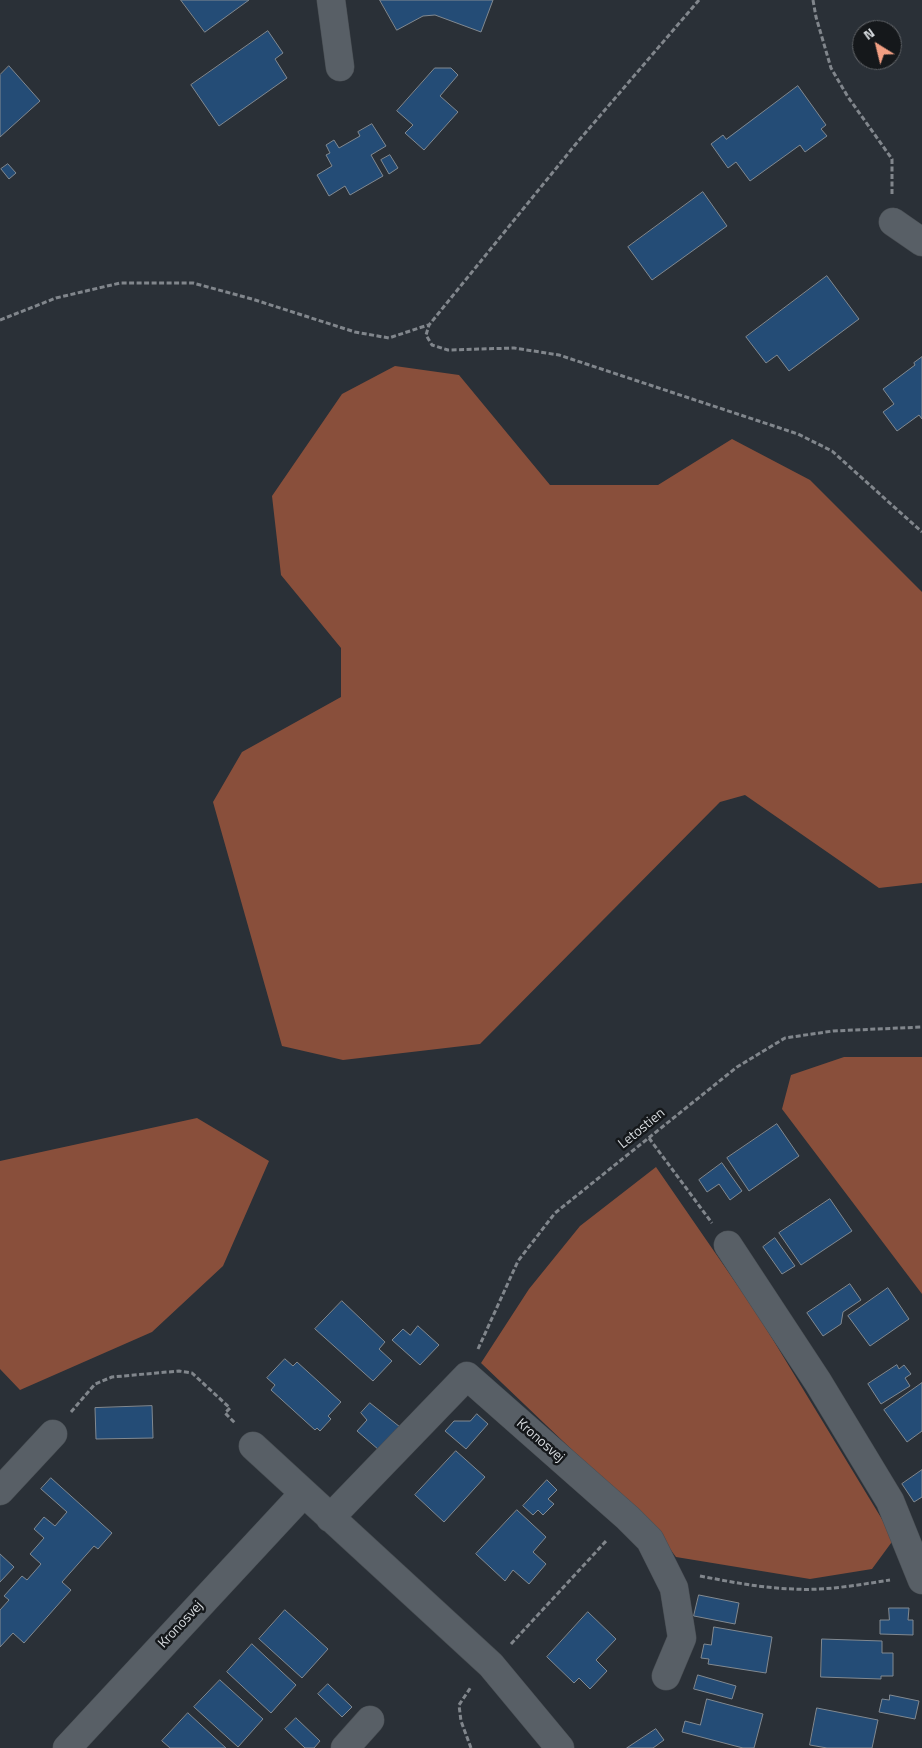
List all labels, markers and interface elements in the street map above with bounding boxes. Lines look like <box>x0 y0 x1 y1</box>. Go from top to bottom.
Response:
north arrow <box>852 20 902 70</box>
text: N <box>858 22 879 45</box>
street label: Letostien <box>615 1105 669 1153</box>
street label: Kronosvej <box>513 1416 567 1466</box>
street label: Kronosvej <box>155 1598 207 1652</box>

